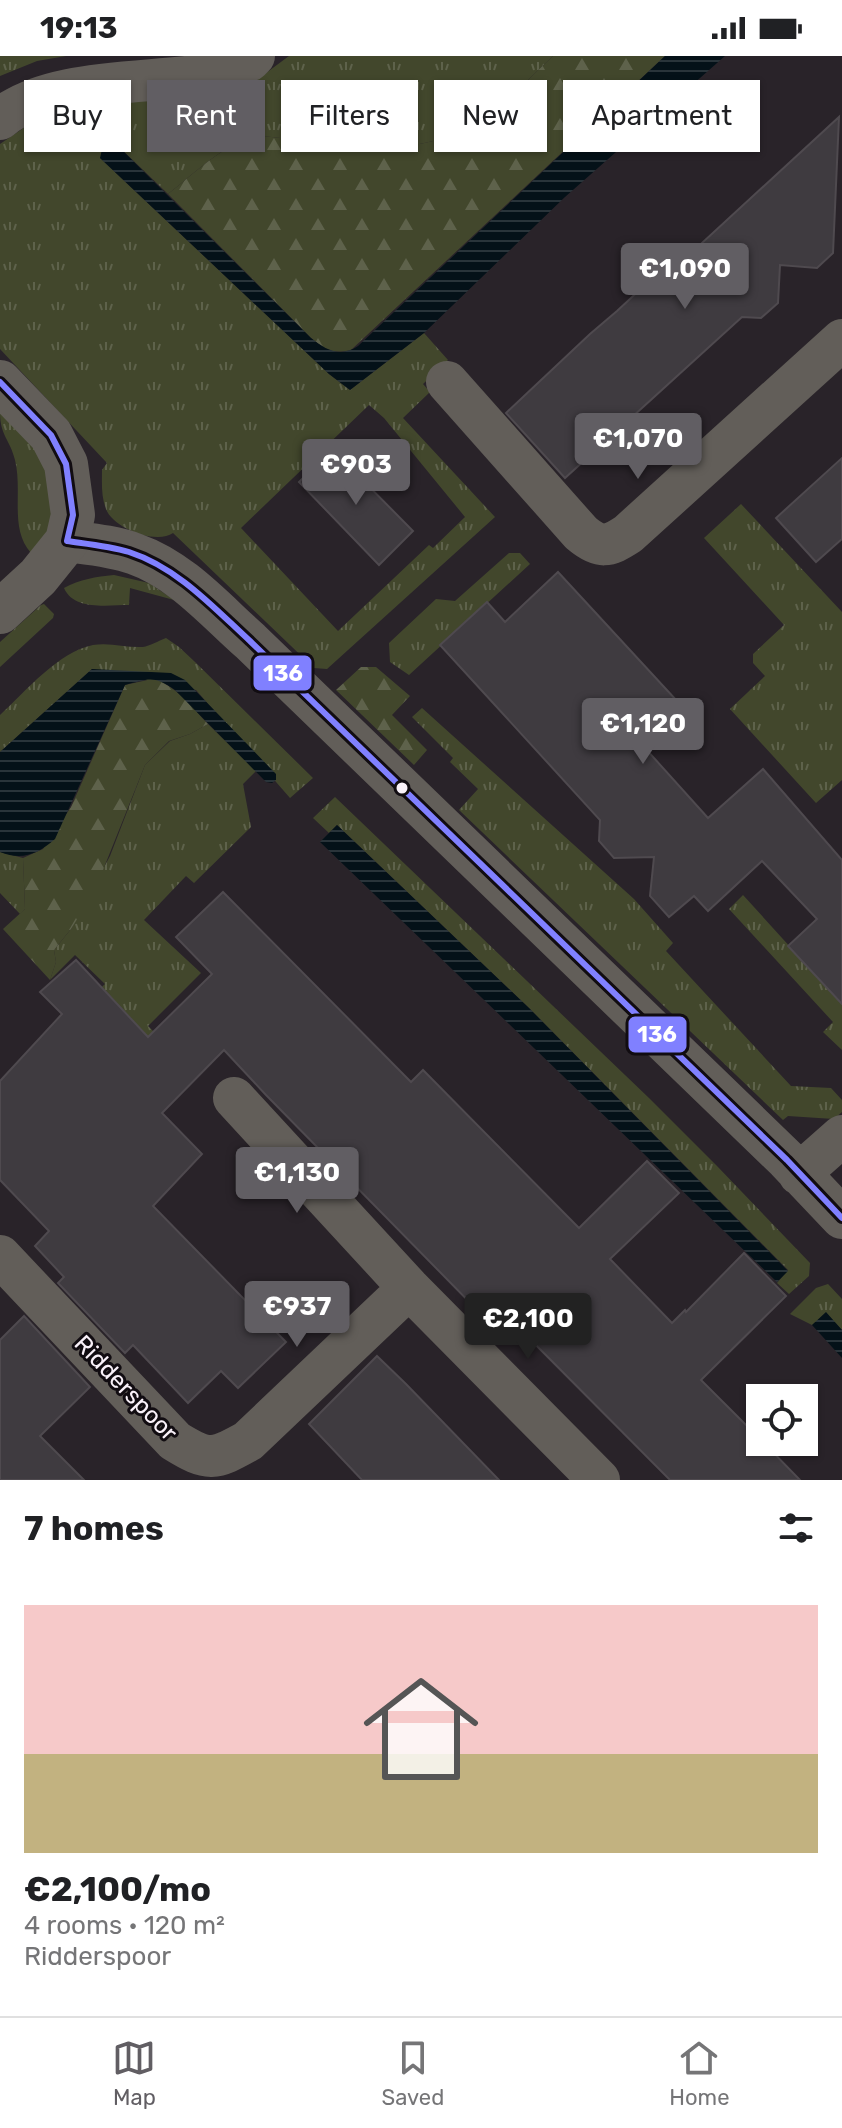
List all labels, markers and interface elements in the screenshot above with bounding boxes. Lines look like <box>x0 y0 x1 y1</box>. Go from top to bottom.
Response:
text: 19:13 <box>40 10 118 46</box>
chip: Buy <box>24 80 131 152</box>
chip: Rent <box>147 80 265 152</box>
chip: Filters <box>281 80 418 152</box>
chip: New <box>434 80 547 152</box>
chip: Apartment <box>563 80 760 152</box>
pin: €1,090 <box>620 243 750 311</box>
text: €1,090 <box>639 253 731 284</box>
pin: €1,070 <box>573 413 703 481</box>
text: €1,070 <box>593 423 683 454</box>
pin: €903 <box>309 439 403 507</box>
text: €903 <box>320 449 392 480</box>
line badge: 136 <box>252 654 313 692</box>
text: 136 <box>263 660 303 687</box>
pin: €1,120 <box>578 698 708 766</box>
text: €1,120 <box>600 708 686 739</box>
unlabelled marker <box>394 780 410 796</box>
line badge: 136 <box>627 1015 688 1054</box>
text: 136 <box>637 1021 677 1048</box>
pin: €1,130 <box>232 1147 362 1215</box>
text: €1,130 <box>254 1157 340 1188</box>
pin: €937 <box>250 1281 344 1349</box>
text: €937 <box>263 1291 331 1322</box>
pin: €2,100 <box>463 1293 593 1361</box>
text: €2,100 <box>482 1303 574 1334</box>
street label: Ridderspoor <box>69 1329 183 1447</box>
map controls <box>746 1384 818 1456</box>
button: locate <box>746 1384 818 1456</box>
icon: filters <box>774 1506 818 1550</box>
text: 7 homes <box>24 1508 164 1549</box>
icon: home <box>349 1657 493 1801</box>
text: €2,100/mo <box>24 1869 211 1910</box>
text: 4 rooms · 120 m² <box>24 1910 225 1941</box>
text: Ridderspoor <box>24 1941 171 1972</box>
tab: Map <box>112 2036 156 2111</box>
tab: Saved <box>381 2036 444 2111</box>
tab: Home <box>669 2036 729 2111</box>

